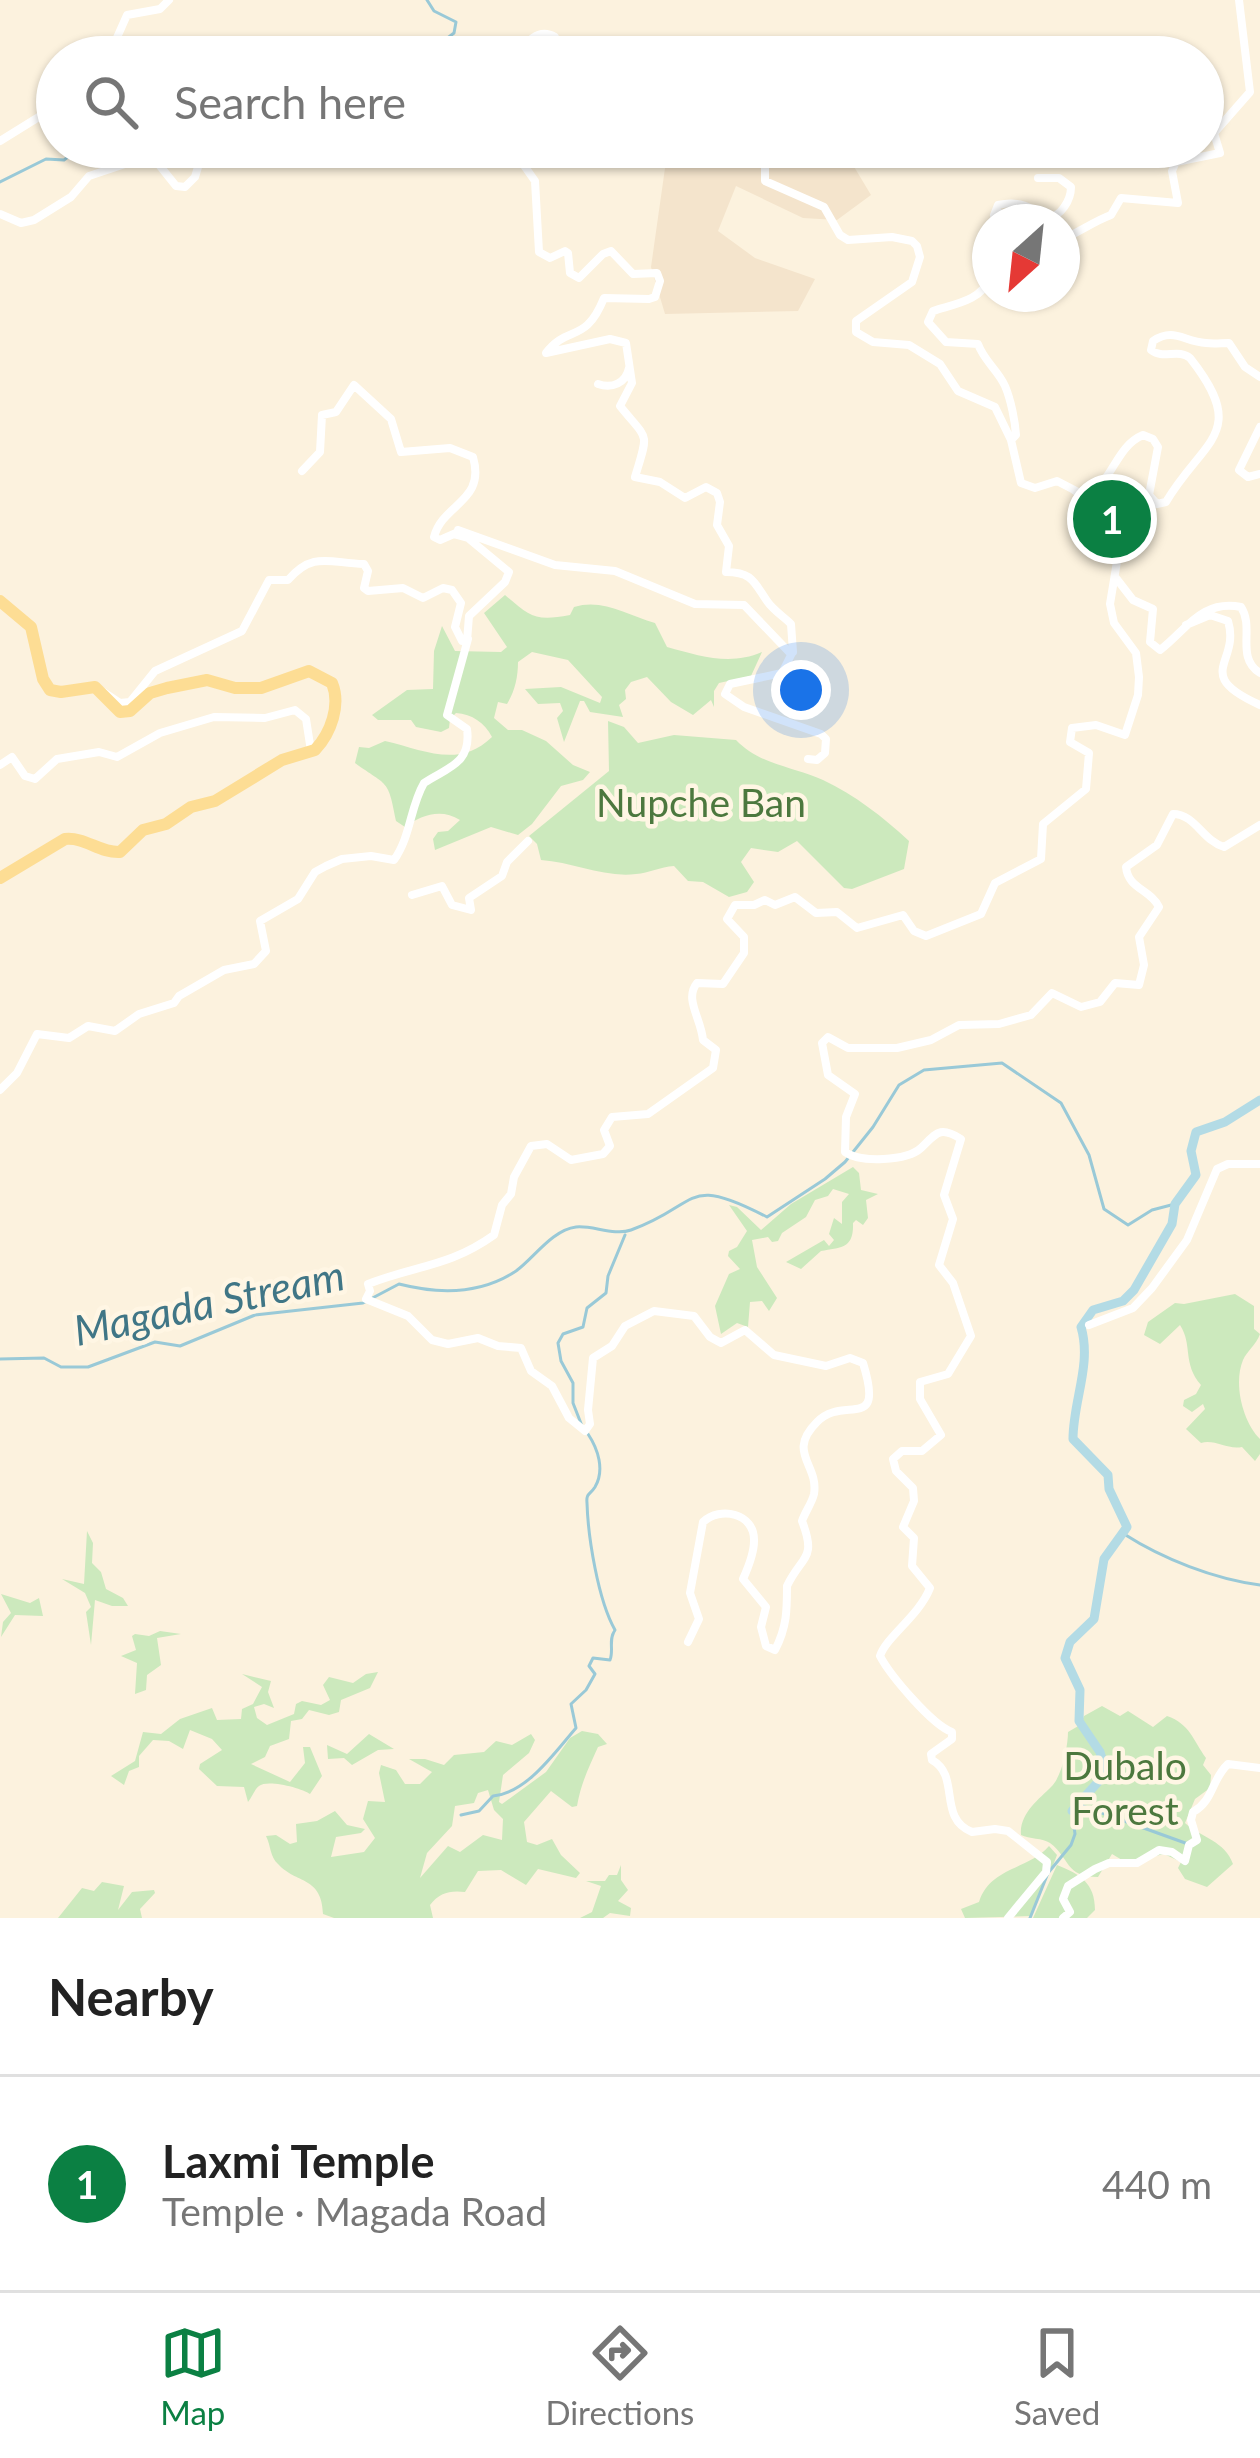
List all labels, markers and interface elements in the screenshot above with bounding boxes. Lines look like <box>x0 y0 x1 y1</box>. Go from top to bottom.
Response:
search box <box>36 36 1224 168</box>
icon: search <box>78 69 144 135</box>
text: Search here <box>174 75 406 129</box>
north arrow <box>972 204 1080 312</box>
pin: 1 <box>1073 474 1151 564</box>
your location <box>771 660 831 720</box>
park label: Nupche Ban <box>596 779 806 825</box>
water label: Magada Stream <box>69 1249 349 1355</box>
park label: Dubalo Forest <box>1063 1742 1187 1833</box>
text: Nearby <box>48 1966 214 2027</box>
text: Laxmi Temple <box>162 2134 434 2188</box>
text: 1 <box>76 2161 98 2207</box>
text: 440 m <box>1102 2161 1212 2207</box>
text: Temple · Magada Road <box>162 2188 547 2234</box>
tab: Map <box>160 2320 226 2432</box>
tab: Directions <box>545 2320 694 2432</box>
tab: Saved <box>1014 2320 1100 2432</box>

